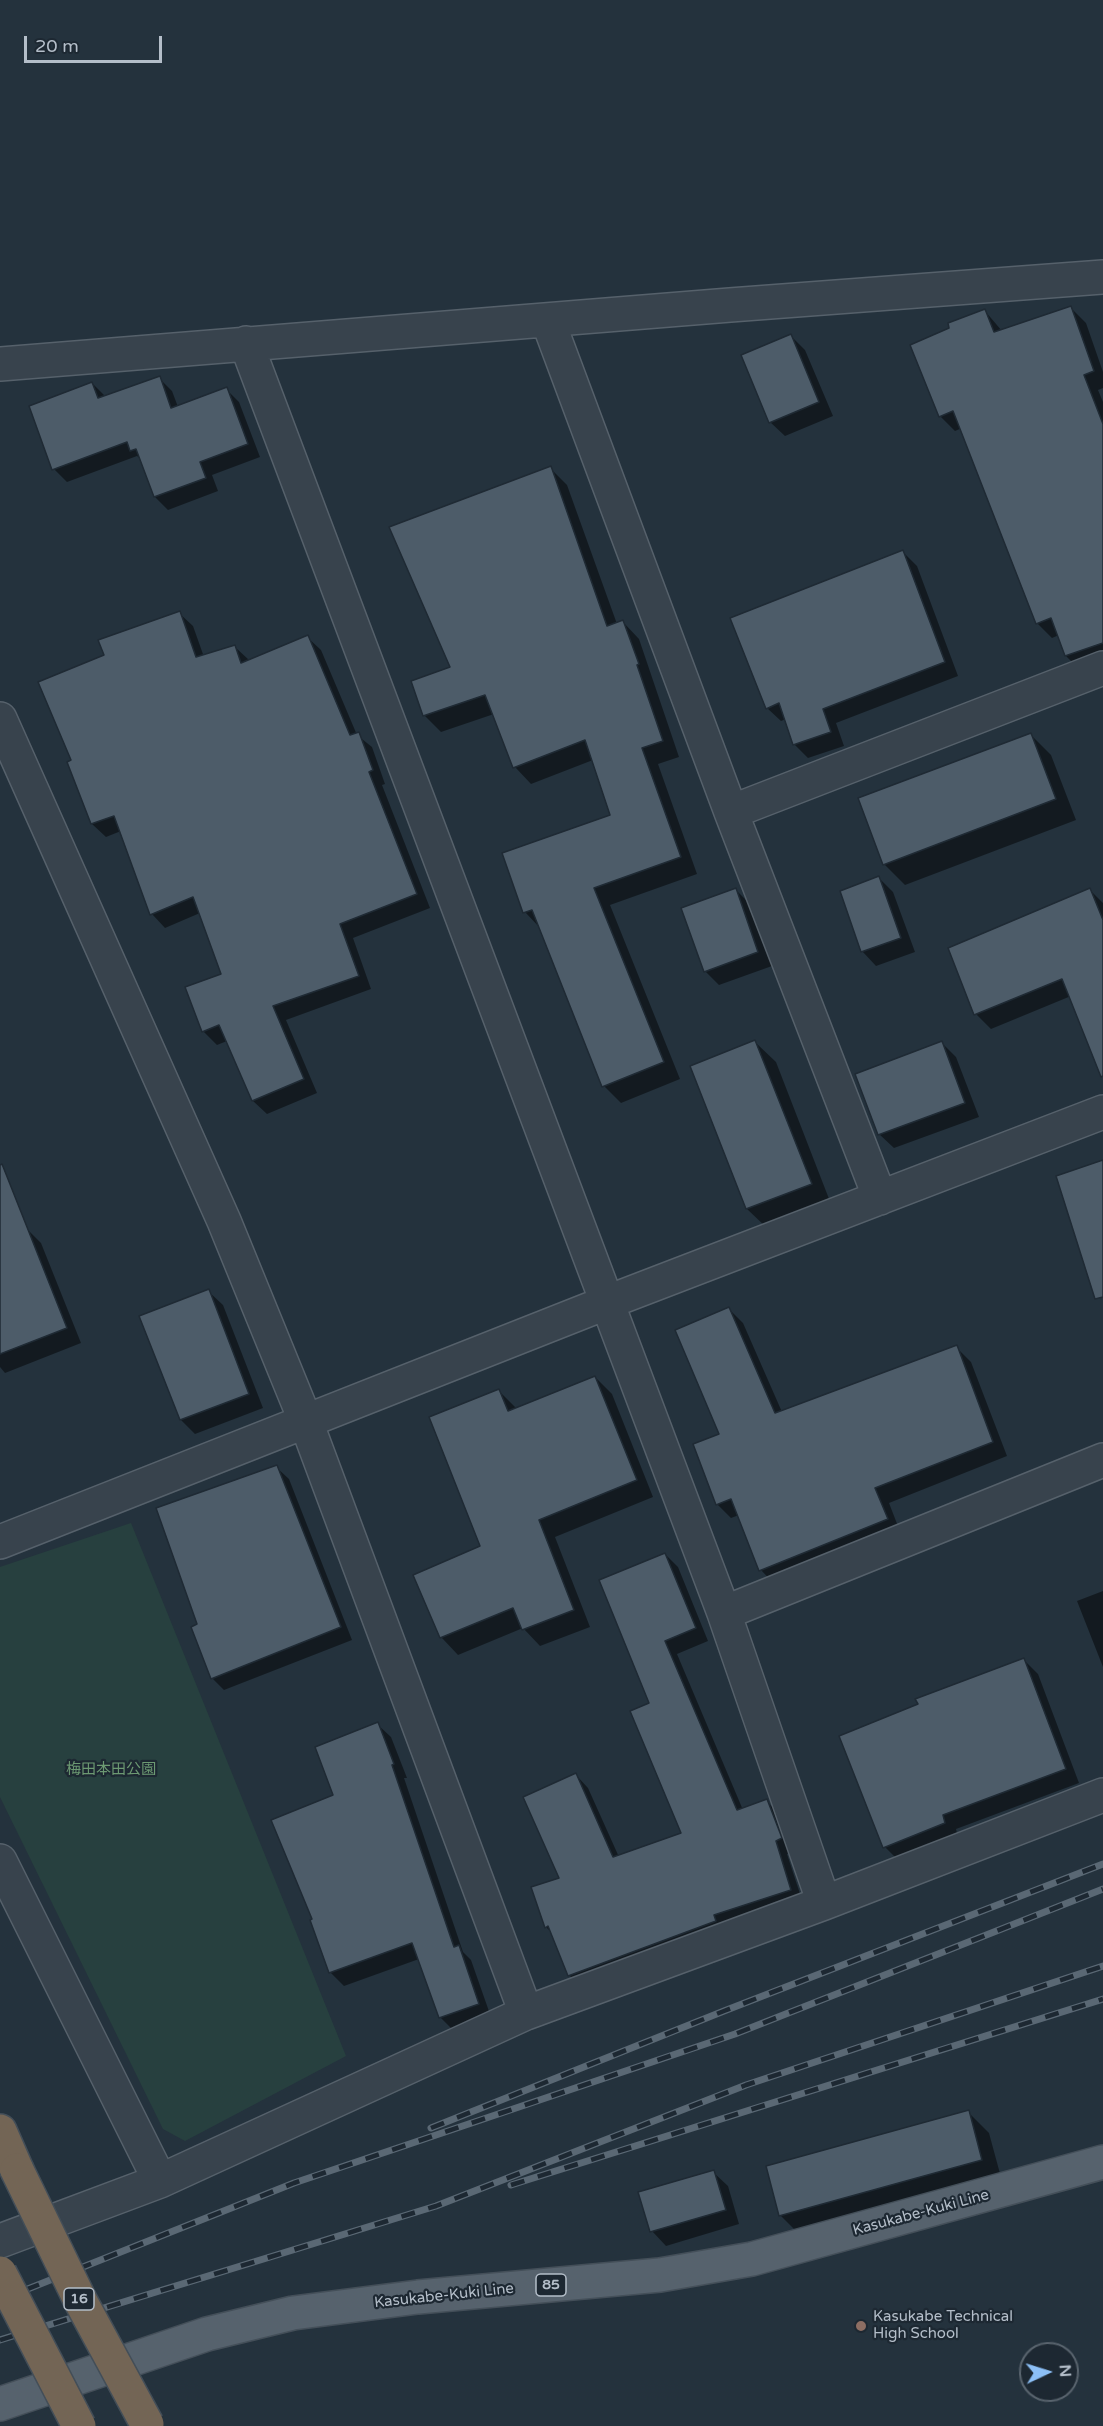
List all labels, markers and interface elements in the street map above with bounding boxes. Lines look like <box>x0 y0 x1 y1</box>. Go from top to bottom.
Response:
scale bar <box>27 24 165 62</box>
text: 20 m <box>35 35 79 57</box>
park label: 梅田本田公園 <box>66 1761 156 1779</box>
street label: Kasukabe-Kuki Line <box>851 2186 991 2240</box>
road number: 85 <box>536 2274 566 2296</box>
street label: Kasukabe-Kuki Line <box>373 2280 515 2312</box>
road number: 16 <box>64 2288 94 2310</box>
place label: Kasukabe Technical High School <box>873 2308 1013 2343</box>
marker: Kasukabe Technical High School <box>854 2319 868 2333</box>
north arrow <box>1019 2342 1079 2402</box>
text: N <box>1055 2364 1075 2378</box>

